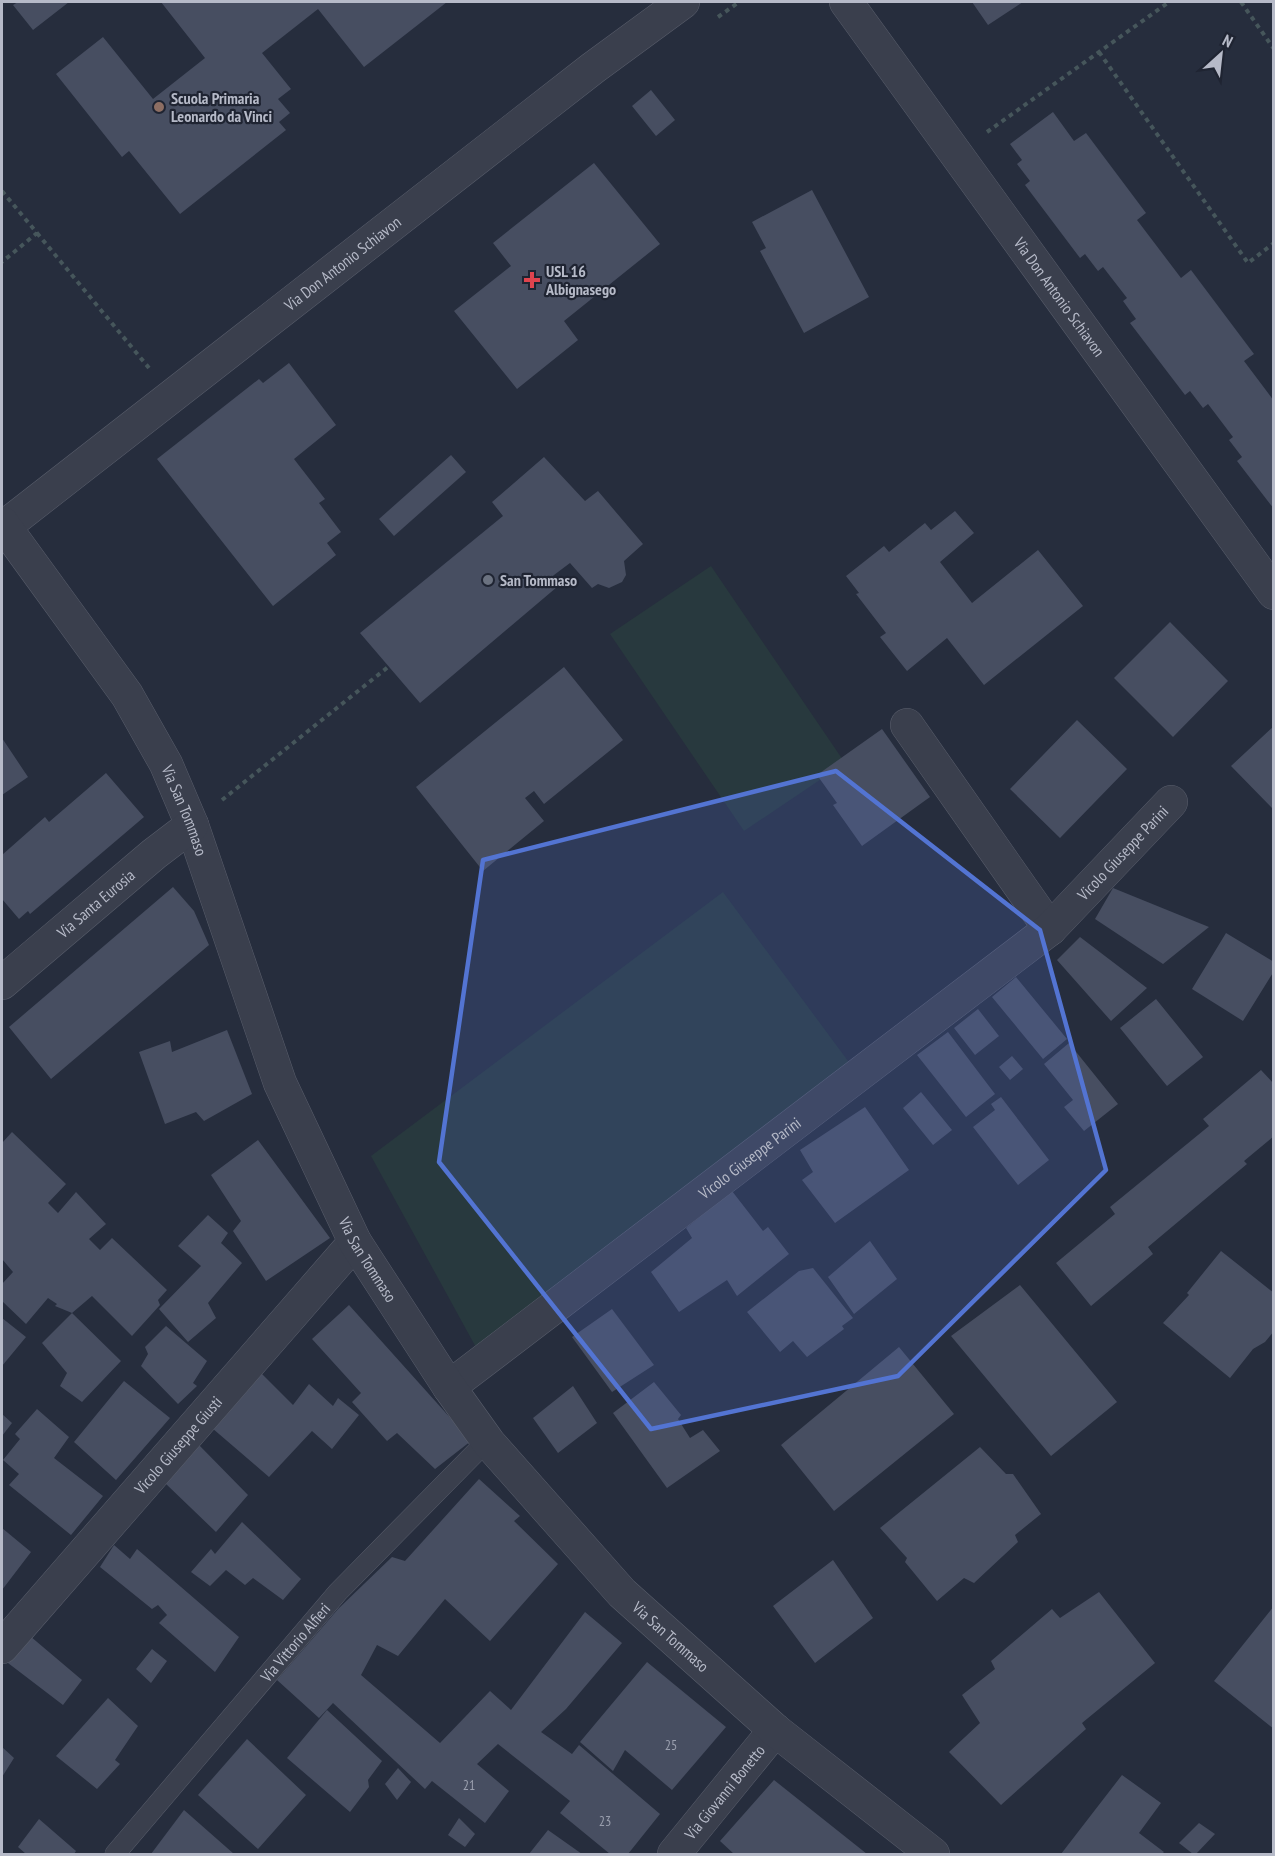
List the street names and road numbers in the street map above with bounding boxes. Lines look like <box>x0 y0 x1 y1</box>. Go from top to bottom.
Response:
street label: Via Don Antonio Schiavon <box>279 212 405 316</box>
street label: Via Don Antonio Schiavon <box>1009 232 1109 360</box>
street label: Via San Tommaso <box>157 761 212 858</box>
street label: Vicolo Giuseppe Parini <box>1072 801 1172 905</box>
street label: Via Santa Eurosia <box>52 865 139 943</box>
street label: Vicolo Giuseppe Parini <box>694 1113 805 1204</box>
street label: Via San Tommaso <box>334 1213 401 1306</box>
street label: Vicolo Giuseppe Giusti <box>129 1392 226 1499</box>
street label: Via San Tommaso <box>627 1596 713 1676</box>
street label: Via Vittorio Alfieri <box>255 1599 334 1687</box>
street label: Via Giovanni Bonetto <box>679 1741 769 1844</box>

